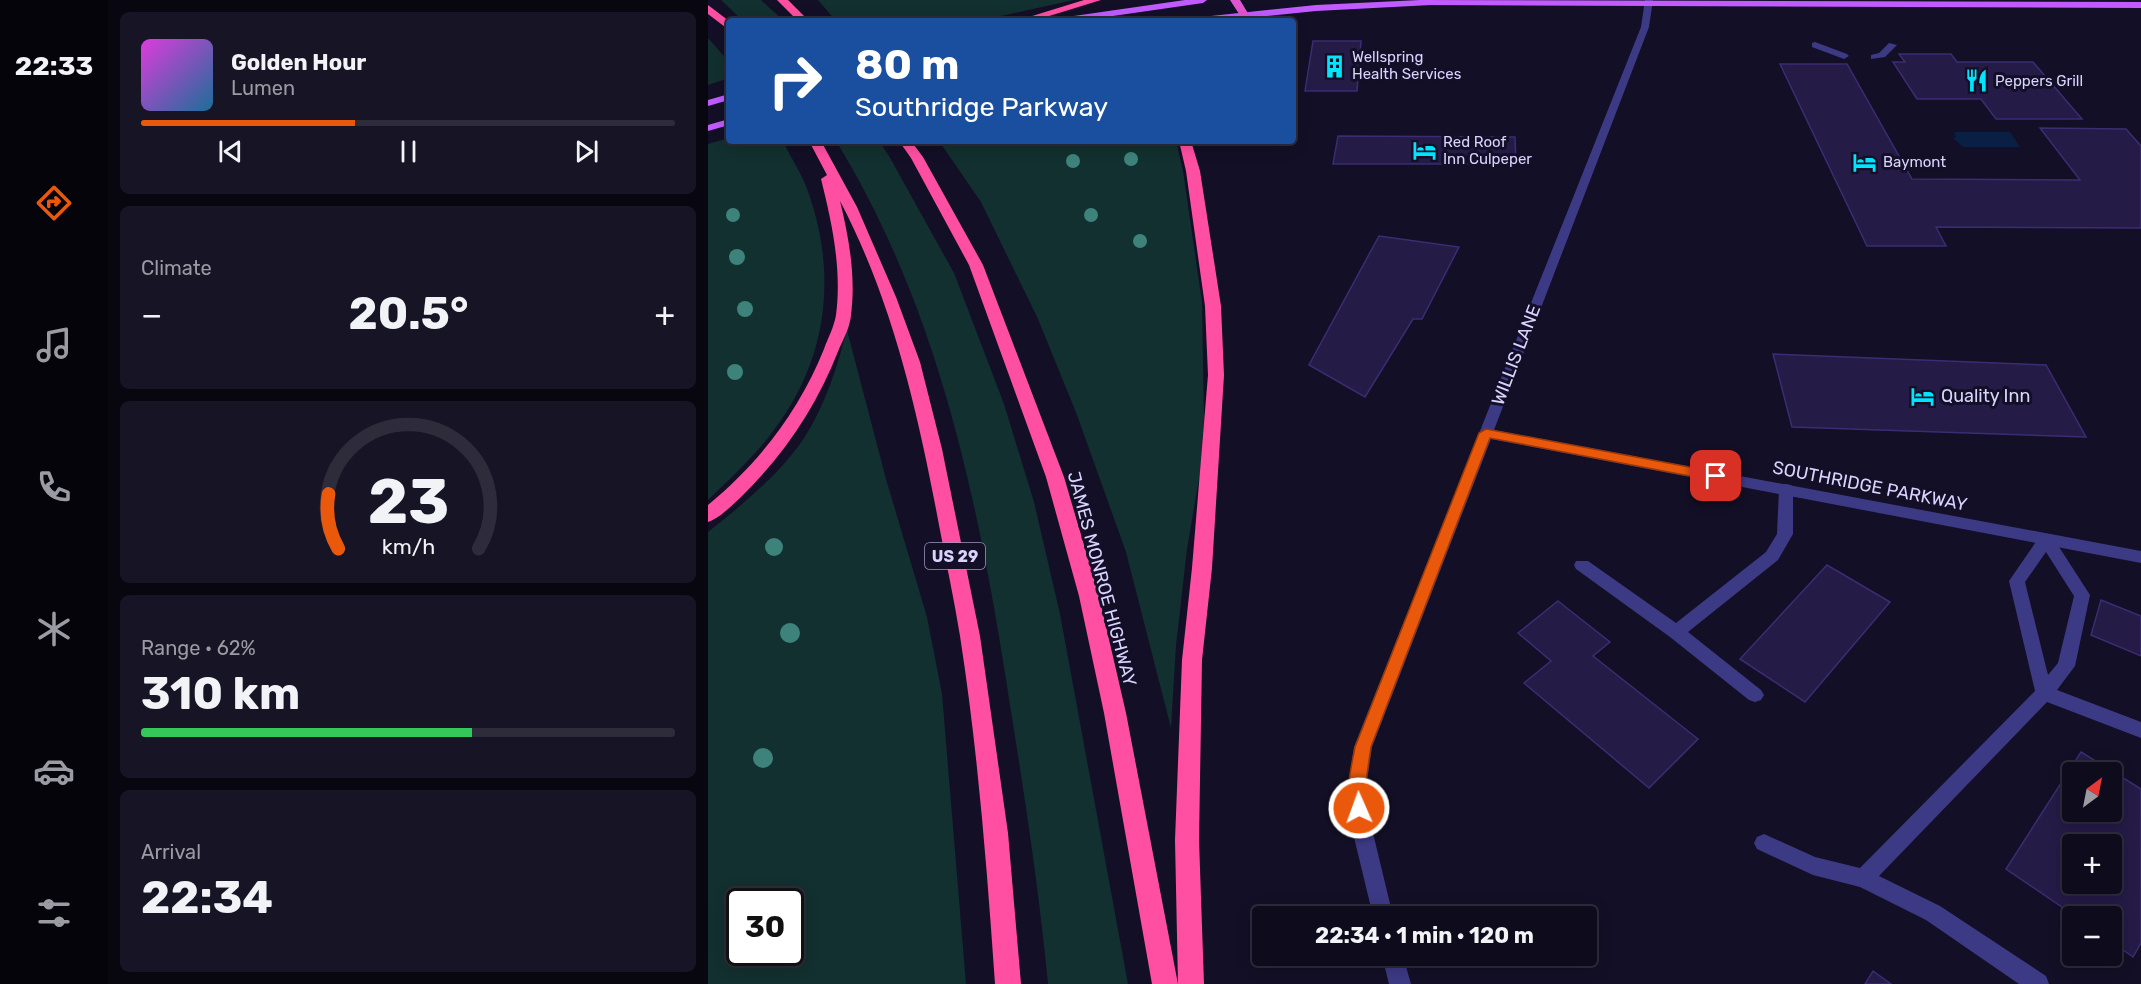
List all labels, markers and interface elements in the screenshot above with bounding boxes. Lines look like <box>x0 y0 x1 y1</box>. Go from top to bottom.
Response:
text: 80 m <box>855 40 959 90</box>
icon: right <box>756 42 834 120</box>
place label: Wellspring Health Services <box>1352 48 1462 83</box>
text: Golden Hour <box>231 49 366 76</box>
text: 22:33 <box>15 50 93 82</box>
building icon: Wellspring Health Services <box>1321 53 1347 79</box>
restaurant icon: Peppers Grill <box>1964 68 1990 94</box>
place label: Peppers Grill <box>1995 72 2083 90</box>
text: Lumen <box>231 76 295 100</box>
text: Southridge Parkway <box>855 91 1108 123</box>
place label: Red Roof Inn Culpeper <box>1443 133 1532 168</box>
icon: previous <box>214 135 247 168</box>
icon: pause <box>392 135 425 168</box>
icon: next <box>570 135 603 168</box>
hotel icon: Red Roof Inn Culpeper <box>1412 138 1438 164</box>
hotel icon: Baymont <box>1852 149 1878 175</box>
place label: Baymont <box>1883 153 1946 171</box>
icon: directions <box>33 182 75 224</box>
text: Climate <box>141 256 212 280</box>
text: 20.5° <box>349 287 468 340</box>
text: − <box>141 295 162 334</box>
text: + <box>654 295 675 334</box>
street label: WILLIS LANE <box>1487 302 1545 408</box>
icon: music <box>33 324 75 366</box>
hotel icon: Quality Inn <box>1910 383 1936 409</box>
place label: Quality Inn <box>1941 385 2030 407</box>
pin <box>1690 450 1741 501</box>
street label: SOUTHRIDGE PARKWAY <box>1771 456 1970 516</box>
icon: arrive <box>1699 459 1732 492</box>
text: 23 <box>367 465 449 539</box>
icon: phone <box>33 466 75 508</box>
street label: JAMES MONROE HIGHWAY <box>1063 469 1141 689</box>
text: km/h <box>381 534 435 559</box>
road number: US 29 <box>925 543 985 569</box>
icon: climate <box>33 608 75 650</box>
text: Range · 62% <box>141 636 256 660</box>
text: 310 km <box>141 667 300 720</box>
icon: car <box>33 750 75 792</box>
north arrow <box>2062 762 2122 822</box>
map controls <box>2062 762 2122 966</box>
position arrow <box>1327 776 1391 840</box>
button: + <box>2062 834 2122 894</box>
text: Arrival <box>141 840 201 864</box>
text: 22:34 <box>141 871 273 924</box>
speed limit sign: 30 <box>726 888 804 966</box>
icon: filters <box>33 892 75 934</box>
button: − <box>2062 906 2122 966</box>
text: 22:34 · 1 min · 120 m <box>1315 922 1534 949</box>

